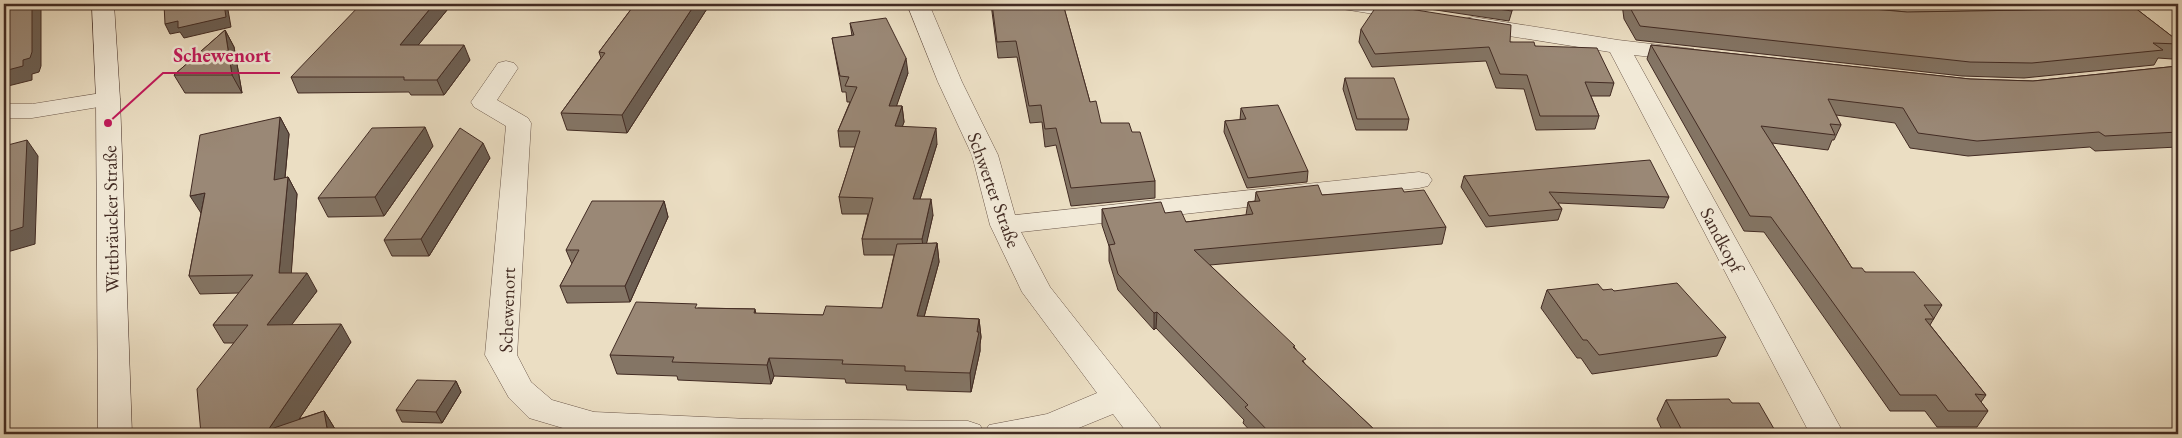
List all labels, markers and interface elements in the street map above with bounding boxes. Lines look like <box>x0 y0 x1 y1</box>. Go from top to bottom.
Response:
callout: Schewenort <box>163 38 280 73</box>
text: Schewenort <box>173 42 271 68</box>
street label: Schwerter Straße <box>961 129 1027 251</box>
street label: Wittbräucker Straße <box>97 145 125 293</box>
street label: Sandkopf <box>1694 203 1750 279</box>
street label: Schewenort <box>493 267 521 353</box>

